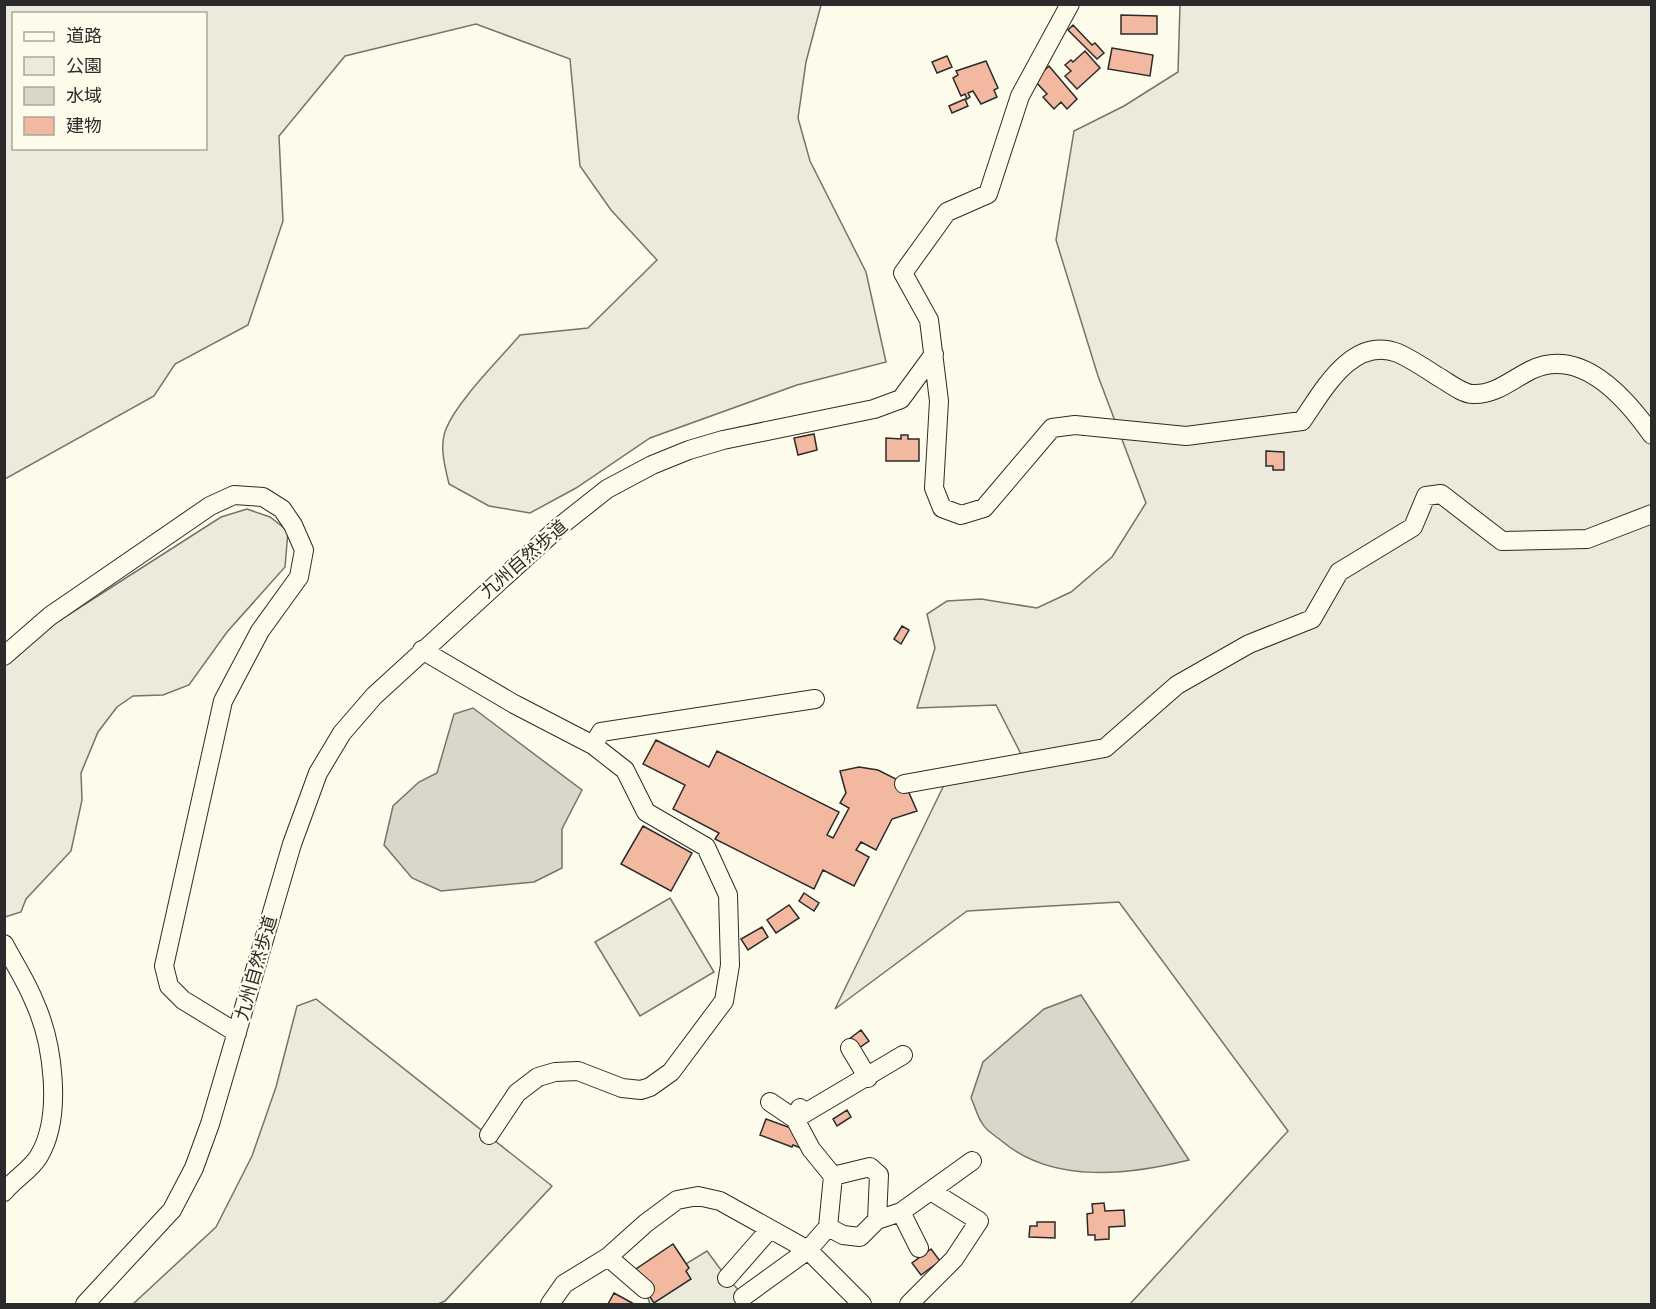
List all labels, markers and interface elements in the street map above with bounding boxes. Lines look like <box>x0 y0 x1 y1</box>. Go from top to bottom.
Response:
legend <box>12 12 207 150</box>
text: 道路 <box>66 25 102 47</box>
text: 公園 <box>66 55 102 77</box>
text: 水域 <box>66 85 102 107</box>
text: 建物 <box>66 115 102 137</box>
street label: 九州自然歩道 <box>476 515 572 603</box>
street label: 九州自然歩道 <box>231 913 281 1023</box>

